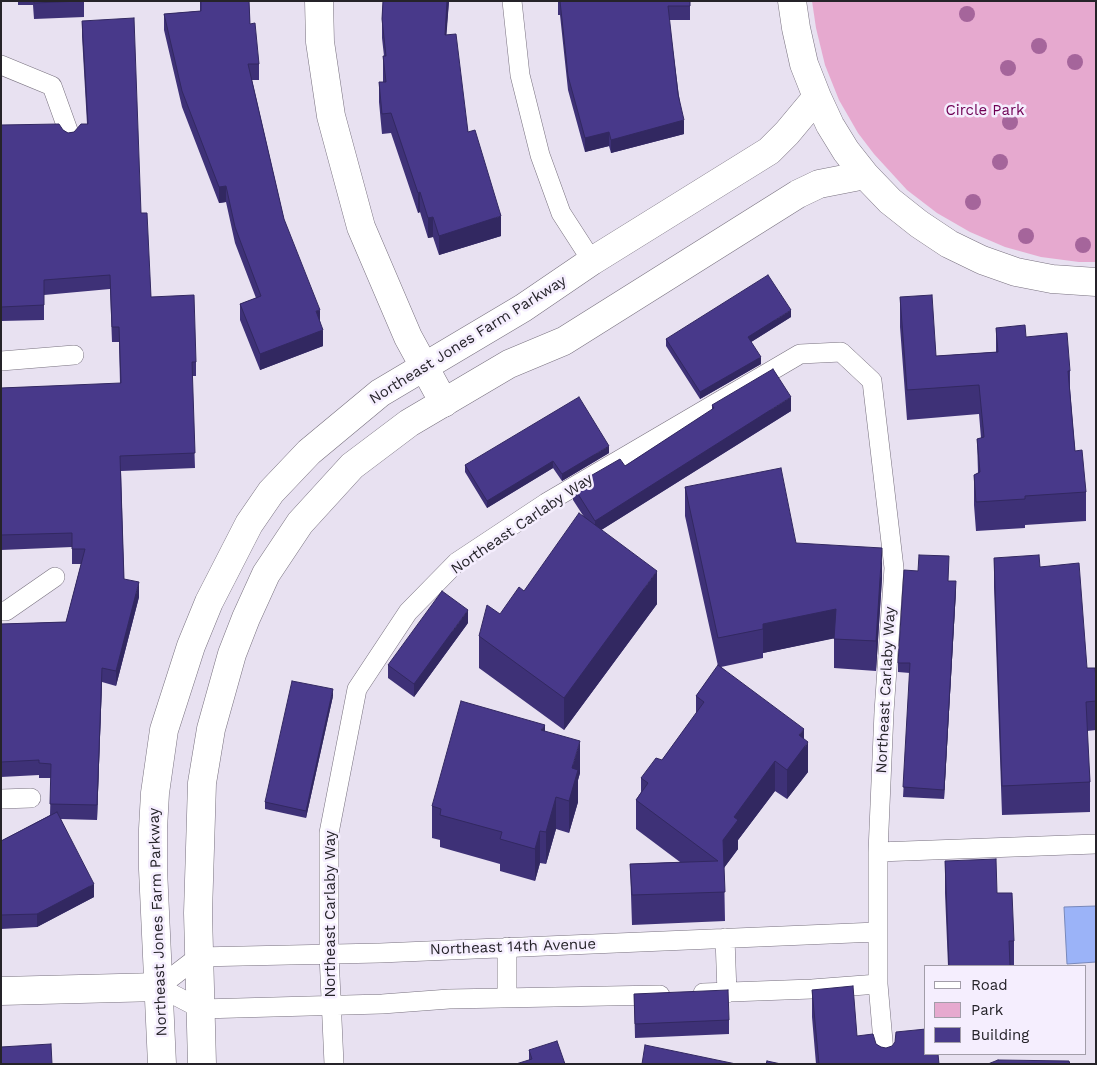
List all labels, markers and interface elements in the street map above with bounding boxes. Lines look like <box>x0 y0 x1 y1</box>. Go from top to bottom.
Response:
park label: Circle Park <box>945 102 1025 120</box>
street label: Northeast Jones Farm Parkway <box>366 272 570 408</box>
street label: Northeast Carlaby Way <box>448 470 596 578</box>
street label: Northeast Carlaby Way <box>873 606 899 774</box>
street label: Northeast Jones Farm Parkway <box>145 807 171 1037</box>
street label: Northeast Carlaby Way <box>322 830 340 998</box>
street label: Northeast 14th Avenue <box>430 935 596 959</box>
legend <box>924 965 1087 1055</box>
text: Road <box>971 976 1008 994</box>
text: Park <box>971 1001 1003 1019</box>
text: Building <box>971 1026 1029 1044</box>

